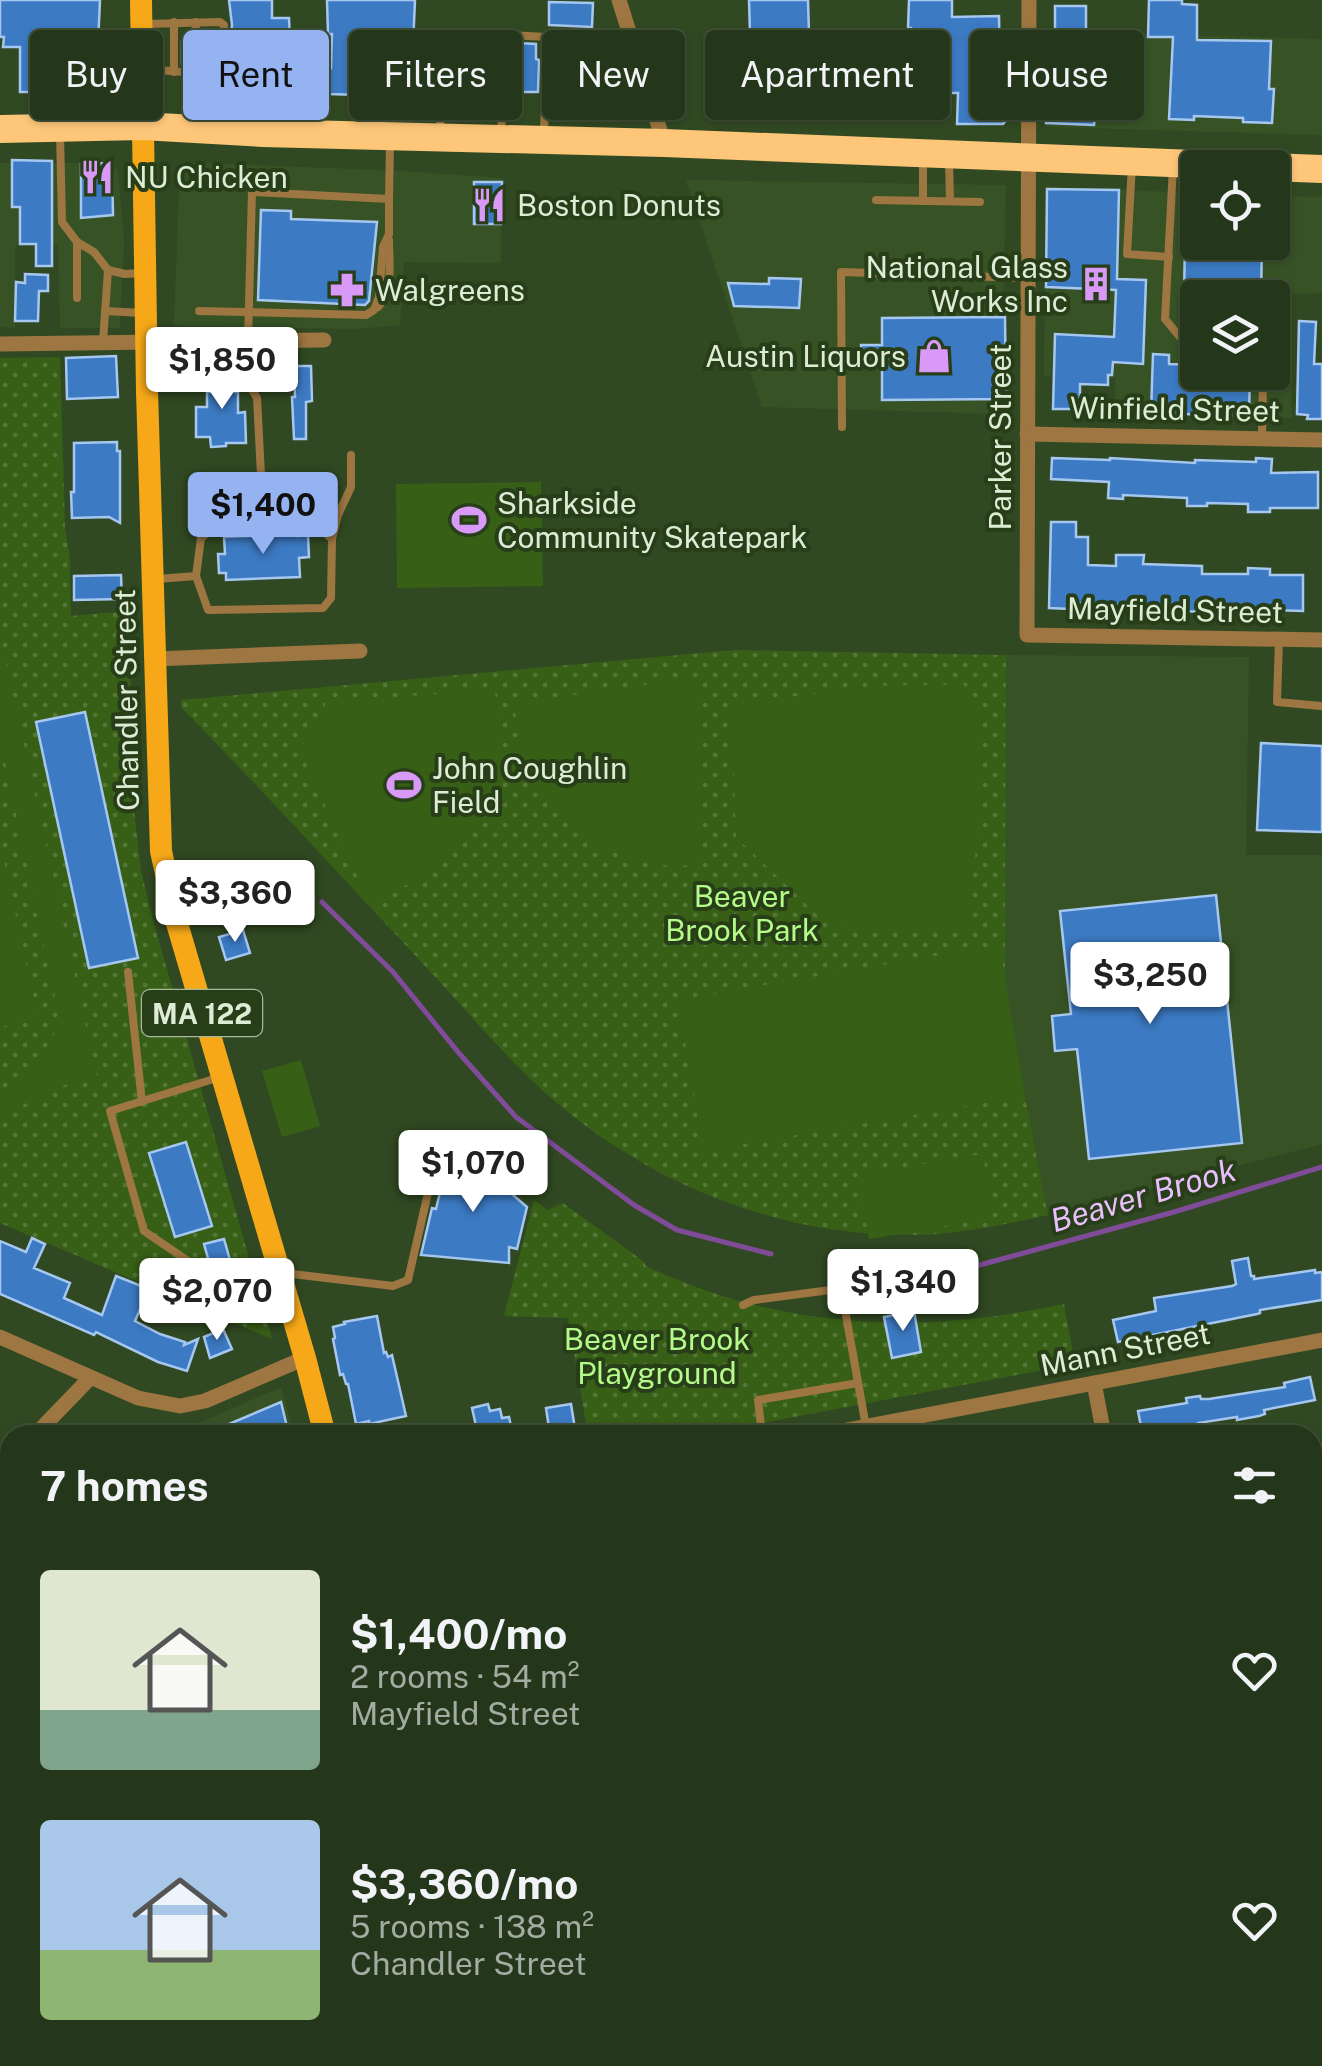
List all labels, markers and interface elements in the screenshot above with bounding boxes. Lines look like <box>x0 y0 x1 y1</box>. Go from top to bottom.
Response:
chip: Buy <box>30 30 163 120</box>
chip: Rent <box>183 30 329 120</box>
chip: Filters <box>349 30 522 120</box>
chip: New <box>542 30 685 120</box>
chip: Apartment <box>705 30 950 120</box>
chip: House <box>970 30 1144 120</box>
map controls <box>1180 150 1290 390</box>
button: locate <box>1180 150 1290 260</box>
restaurant icon: NU Chicken <box>78 158 116 196</box>
place label: NU Chicken <box>125 159 288 195</box>
restaurant icon: Boston Donuts <box>470 186 508 224</box>
place label: Boston Donuts <box>517 187 721 223</box>
place label: National Glass Works Inc <box>866 249 1068 319</box>
building icon: National Glass Works Inc <box>1077 265 1115 303</box>
pharmacy icon: Walgreens <box>328 271 366 309</box>
place label: Walgreens <box>375 272 525 308</box>
button: layers <box>1180 280 1290 390</box>
pin: $1,850 <box>141 327 303 412</box>
shop icon: Austin Liquors <box>915 337 953 375</box>
place label: Austin Liquors <box>705 338 906 374</box>
text: $1,850 <box>168 341 276 378</box>
street label: Parker Street <box>982 344 1018 530</box>
street label: Winfield Street <box>1070 389 1280 429</box>
pin: $1,400 <box>182 472 344 557</box>
place label: Sharkside Community Skatepark <box>497 485 807 555</box>
text: $1,400 <box>210 486 316 523</box>
sports icon: Sharkside Community Skatepark <box>450 501 488 539</box>
street label: Chandler Street <box>106 589 146 811</box>
street label: Mayfield Street <box>1067 590 1283 630</box>
place label: John Coughlin Field <box>432 750 627 820</box>
sports icon: John Coughlin Field <box>385 766 423 804</box>
pin: $3,360 <box>154 860 316 945</box>
text: $3,360 <box>178 874 292 911</box>
park label: Beaver Brook Park <box>665 878 819 948</box>
pin: $3,250 <box>1069 942 1231 1027</box>
text: $3,250 <box>1092 956 1208 993</box>
road number: MA 122 <box>142 990 262 1036</box>
pin: $1,070 <box>392 1130 554 1215</box>
text: $1,070 <box>421 1144 525 1181</box>
water label: Beaver Brook <box>1046 1151 1241 1239</box>
pin: $1,340 <box>822 1249 984 1334</box>
pin: $2,070 <box>136 1258 298 1343</box>
text: $1,340 <box>849 1263 957 1300</box>
text: $2,070 <box>161 1272 273 1309</box>
street label: Mann Street <box>1037 1315 1213 1383</box>
park label: Beaver Brook Playground <box>564 1321 750 1391</box>
icon: filters <box>1227 1458 1282 1513</box>
text: 7 homes <box>40 1461 209 1510</box>
text: $1,400/mo <box>350 1609 567 1658</box>
icon: home <box>120 1610 240 1730</box>
icon: heart <box>1227 1643 1282 1698</box>
text: 2 rooms · 54 m² <box>350 1658 579 1695</box>
text: Mayfield Street <box>350 1695 581 1732</box>
text: $3,360/mo <box>350 1859 578 1908</box>
icon: home <box>120 1860 240 1980</box>
icon: heart <box>1227 1893 1282 1948</box>
text: 5 rooms · 138 m² <box>350 1908 594 1945</box>
text: Chandler Street <box>350 1945 587 1982</box>

